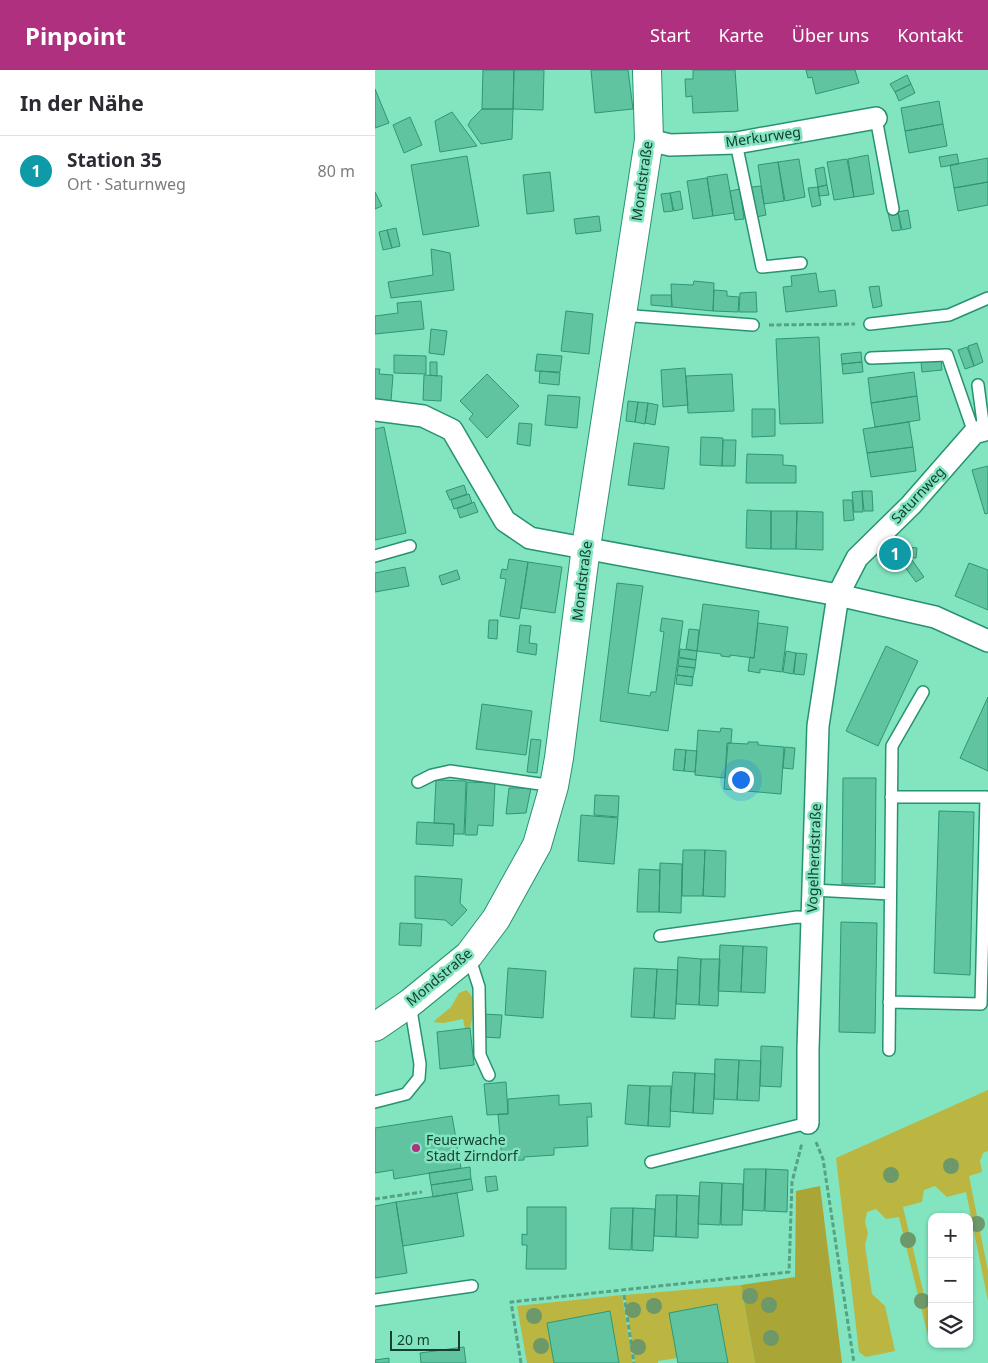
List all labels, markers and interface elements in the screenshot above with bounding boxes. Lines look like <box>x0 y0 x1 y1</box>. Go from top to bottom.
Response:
text: Pinpoint <box>25 19 126 52</box>
text: Start <box>650 23 690 47</box>
text: Karte <box>718 23 764 47</box>
text: Über uns <box>792 23 869 47</box>
text: Kontakt <box>897 23 963 47</box>
text: In der Nähe <box>20 89 144 117</box>
street label: Merkurweg <box>724 122 802 151</box>
street label: Mondstraße <box>627 140 657 222</box>
text: Station 35 <box>67 147 162 173</box>
text: 1 <box>31 160 41 182</box>
text: 80 m <box>318 160 355 182</box>
text: Ort · Saturnweg <box>67 173 186 195</box>
street label: Saturnweg <box>886 462 949 527</box>
pin: 1 <box>879 535 911 573</box>
street label: Mondstraße <box>567 540 596 622</box>
your location <box>728 767 754 793</box>
street label: Vogelherdstraße <box>802 803 825 913</box>
street label: Mondstraße <box>402 943 476 1010</box>
place label: Feuerwache Stadt Zirndorf <box>426 1130 519 1165</box>
marker: Feuerwache Stadt Zirndorf <box>410 1142 422 1154</box>
map controls <box>928 1213 973 1348</box>
button: + <box>928 1213 973 1258</box>
button: − <box>928 1258 973 1303</box>
button: layers <box>928 1303 973 1348</box>
scale bar <box>390 1328 460 1351</box>
text: 20 m <box>397 1330 430 1349</box>

